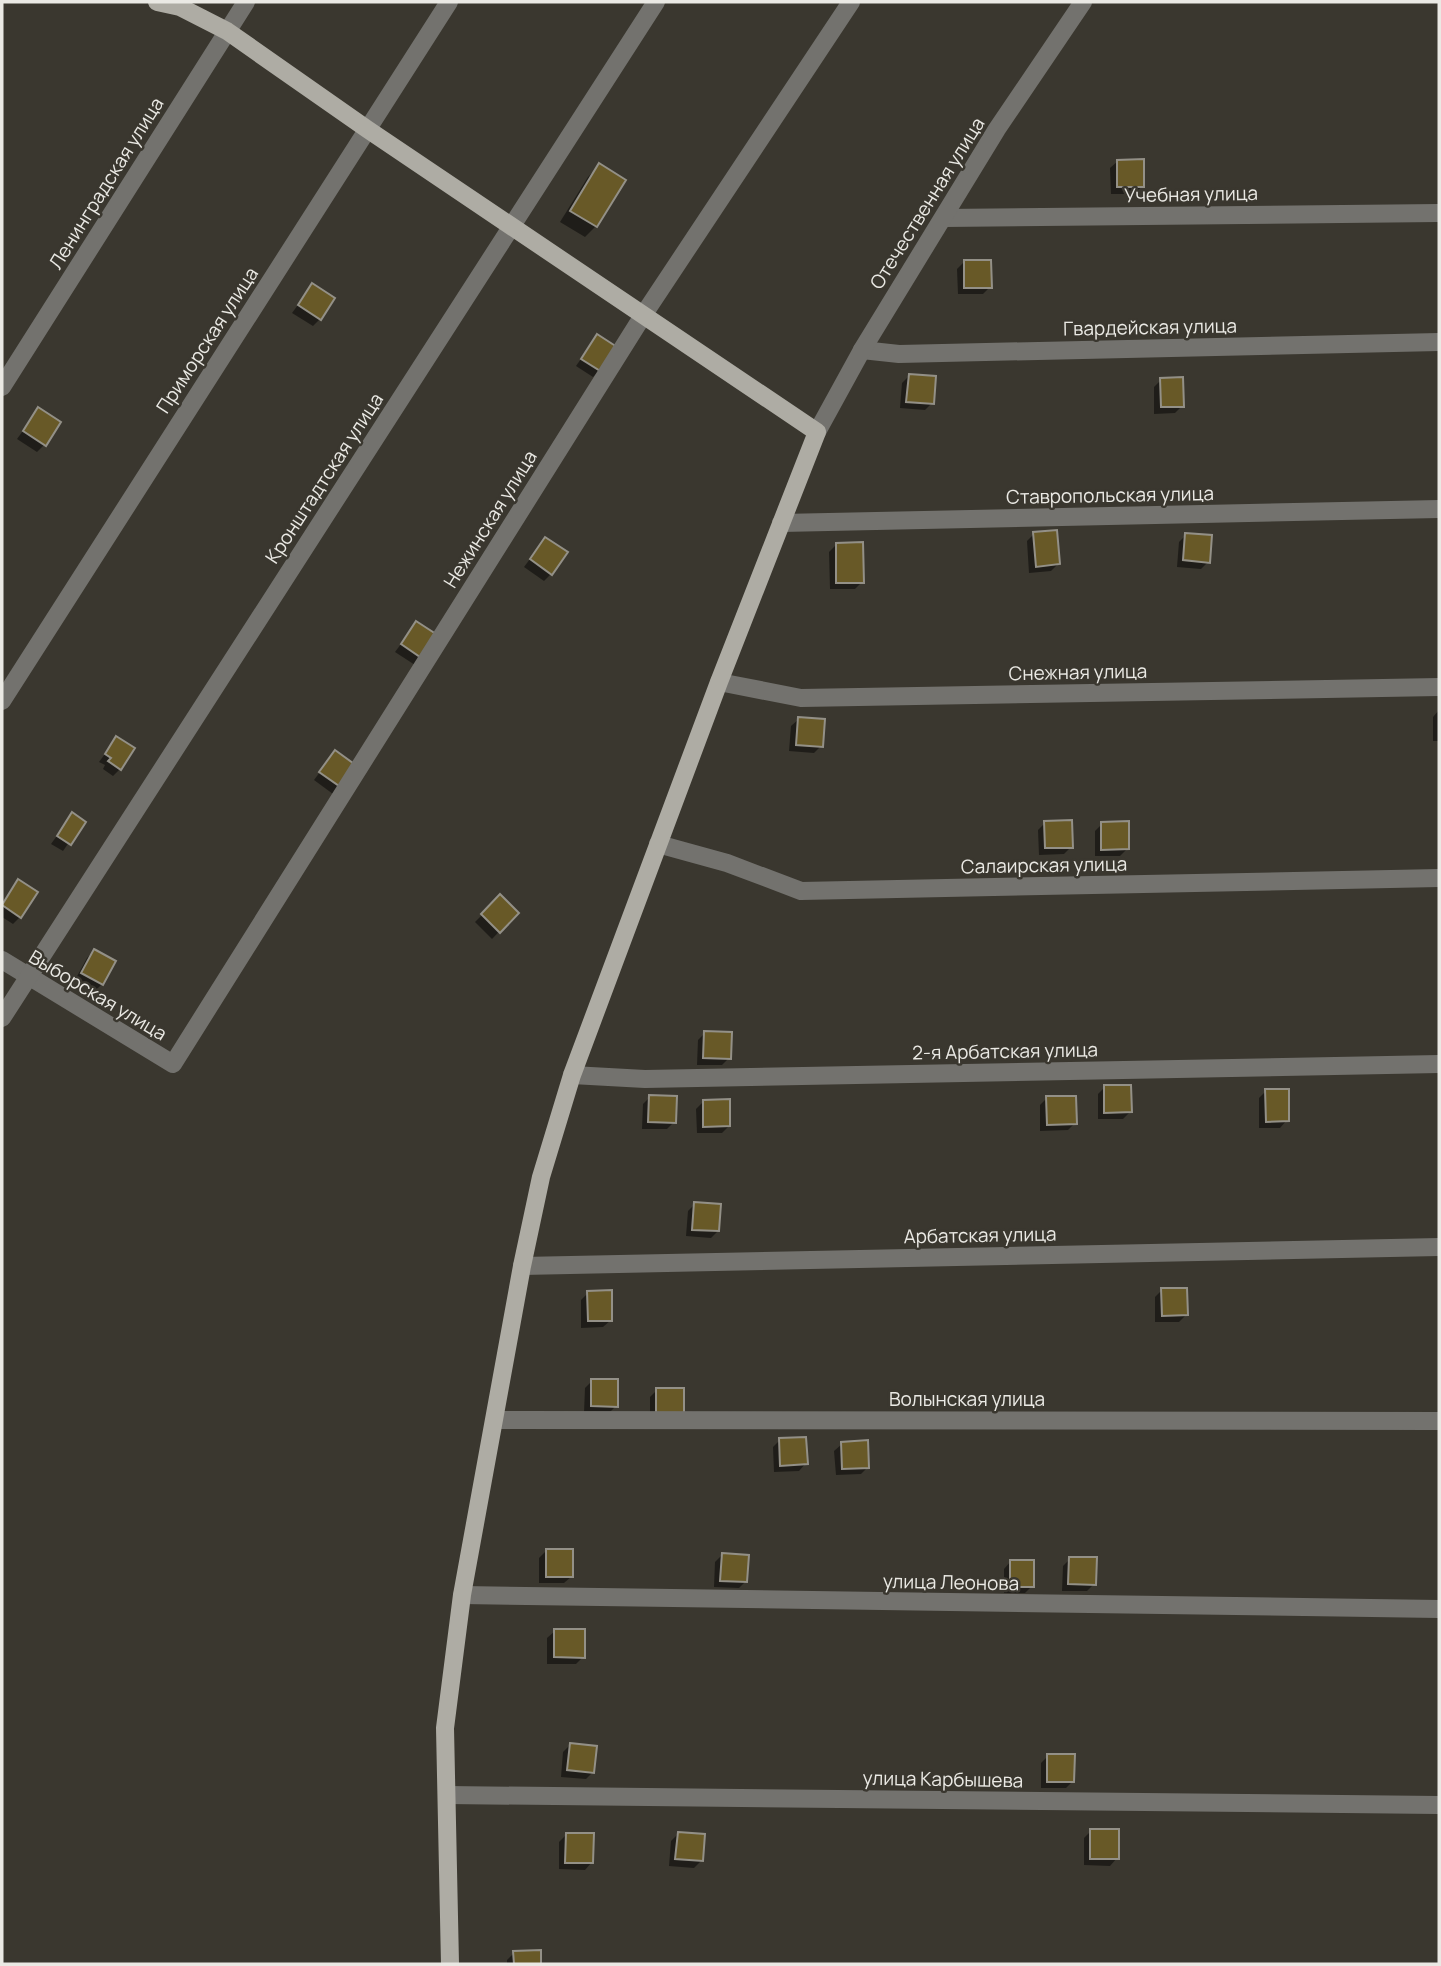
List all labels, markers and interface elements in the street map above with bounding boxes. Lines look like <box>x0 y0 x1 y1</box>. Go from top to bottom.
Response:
street label: Ленинградская улица <box>42 92 170 274</box>
street label: Отечественная улица <box>863 112 991 294</box>
street label: Учебная улица <box>1124 180 1258 208</box>
street label: Приморская улица <box>150 262 264 418</box>
street label: Гвардейская улица <box>1063 312 1237 342</box>
street label: Кронштадтская улица <box>259 388 389 568</box>
street label: Нежинская улица <box>437 445 543 593</box>
street label: Ставропольская улица <box>1006 480 1214 510</box>
street label: Снежная улица <box>1008 658 1148 686</box>
street label: Салаирская улица <box>961 851 1127 879</box>
street label: Выборская улица <box>24 944 172 1046</box>
street label: 2-я Арбатская улица <box>912 1036 1098 1066</box>
street label: Арбатская улица <box>903 1221 1057 1249</box>
street label: Волынская улица <box>889 1386 1045 1412</box>
street label: улица Леонова <box>883 1568 1019 1596</box>
street label: улица Карбышева <box>862 1765 1024 1793</box>

